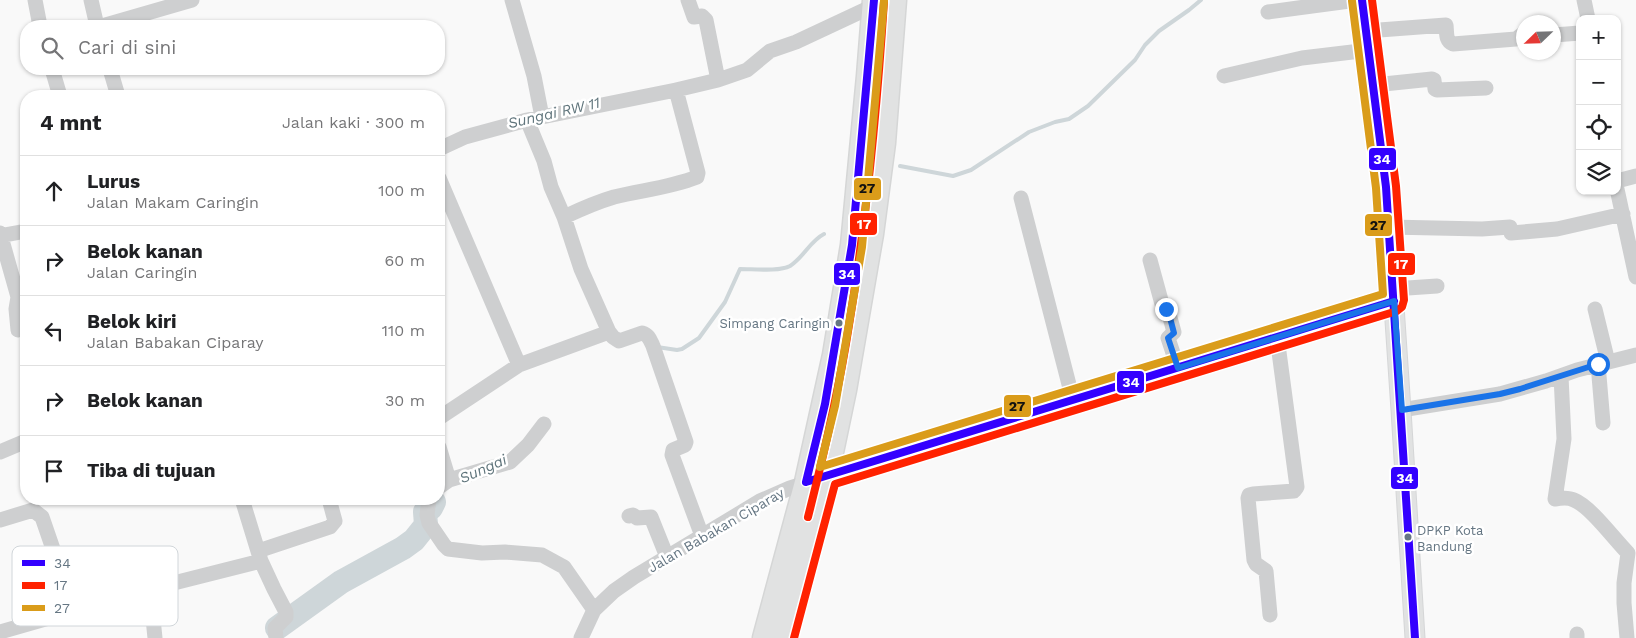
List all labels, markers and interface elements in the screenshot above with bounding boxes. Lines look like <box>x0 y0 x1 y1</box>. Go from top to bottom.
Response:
north arrow <box>1516 15 1561 60</box>
map controls <box>1576 15 1621 195</box>
button: + <box>1576 15 1621 60</box>
search box <box>20 20 445 75</box>
icon: search <box>38 34 66 62</box>
text: Cari di sini <box>78 36 176 59</box>
button: − <box>1576 60 1621 105</box>
water label: Sungai RW 11 <box>506 94 602 132</box>
button: locate <box>1576 105 1621 150</box>
text: 4 mnt <box>40 110 101 135</box>
text: Jalan kaki · 300 m <box>282 113 425 132</box>
line badge: 34 <box>1368 147 1397 171</box>
button: layers <box>1576 150 1621 195</box>
text: 34 <box>1373 151 1391 167</box>
text: Lurus <box>87 170 140 193</box>
icon: ahead <box>40 177 68 205</box>
line badge: 27 <box>853 177 882 201</box>
text: 27 <box>859 180 876 196</box>
text: 100 m <box>378 181 425 200</box>
text: Jalan Makam Caringin <box>87 193 259 212</box>
line badge: 17 <box>849 212 878 236</box>
line badge: 27 <box>1364 213 1393 237</box>
text: 17 <box>857 216 872 232</box>
text: 27 <box>1370 217 1387 233</box>
text: Belok kanan <box>87 240 203 263</box>
icon: right <box>40 247 68 275</box>
text: 60 m <box>385 251 425 270</box>
line badge: 17 <box>1387 252 1416 276</box>
text: 17 <box>1394 256 1409 272</box>
line badge: 34 <box>833 262 861 286</box>
text: Jalan Caringin <box>87 263 198 282</box>
text: 34 <box>838 266 856 282</box>
route end <box>1155 298 1178 321</box>
text: Belok kiri <box>87 310 177 333</box>
place label: Simpang Caringin <box>719 316 830 331</box>
icon: left <box>40 317 68 345</box>
marker: Simpang Caringin <box>834 318 844 328</box>
text: 110 m <box>382 321 425 340</box>
text: Jalan Babakan Ciparay <box>87 333 264 352</box>
route start <box>1587 353 1610 376</box>
line badge: 34 <box>1116 370 1145 394</box>
text: 34 <box>1122 374 1140 390</box>
icon: right <box>40 387 68 415</box>
text: Belok kanan <box>87 389 203 412</box>
text: 30 m <box>385 391 425 410</box>
line badge: 27 <box>1003 394 1032 418</box>
text: 27 <box>1009 398 1026 414</box>
water label: Sungai <box>457 450 510 487</box>
icon: arrive <box>40 457 68 485</box>
text: Tiba di tujuan <box>87 459 216 482</box>
line badge: 34 <box>1390 466 1419 490</box>
text: 34 <box>1396 470 1414 486</box>
street label: Jalan Babakan Ciparay <box>645 484 788 576</box>
place label: DPKP Kota Bandung <box>1417 523 1484 554</box>
marker: DPKP Kota Bandung <box>1403 532 1413 542</box>
legend <box>12 546 178 626</box>
text: 34 <box>54 555 71 571</box>
text: 17 <box>54 577 67 593</box>
text: 27 <box>54 600 70 616</box>

